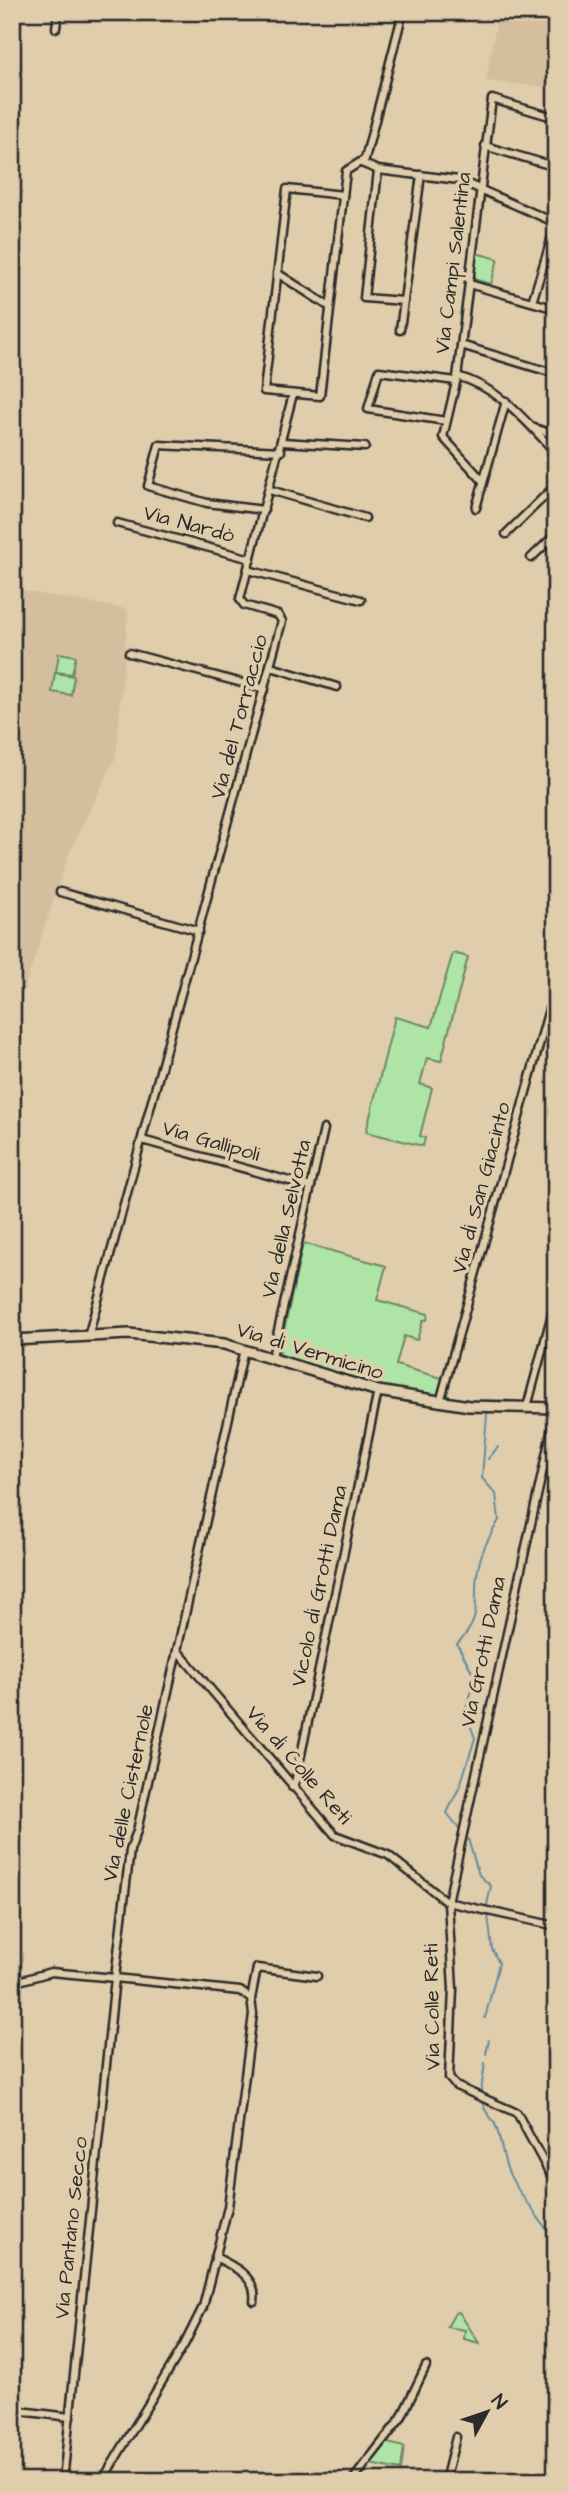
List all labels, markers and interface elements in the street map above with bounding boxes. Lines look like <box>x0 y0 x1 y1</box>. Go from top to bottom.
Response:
street label: Via Campi Salentina <box>427 170 480 356</box>
street label: Via Nardò <box>140 498 238 550</box>
street label: Via del Torraccio <box>203 631 275 803</box>
street label: Via di San Giacinto <box>444 1099 518 1277</box>
street label: Via Gallipoli <box>158 1113 263 1170</box>
street label: Via della Selvotta <box>254 1137 318 1301</box>
street label: Via di Vermicino <box>233 1315 387 1387</box>
street label: Vicolo di Grotti Dama <box>283 1482 355 1689</box>
street label: Via Grotti Dama <box>453 1574 513 1730</box>
street label: Via di Colle Reti <box>239 1699 359 1831</box>
street label: Via delle Cisternole <box>95 1701 161 1885</box>
street label: Via Colle Reti <box>416 1944 448 2070</box>
street label: Via Pantano Secco <box>47 2135 95 2321</box>
north arrow <box>452 2378 522 2448</box>
text: N <box>485 2389 513 2415</box>

